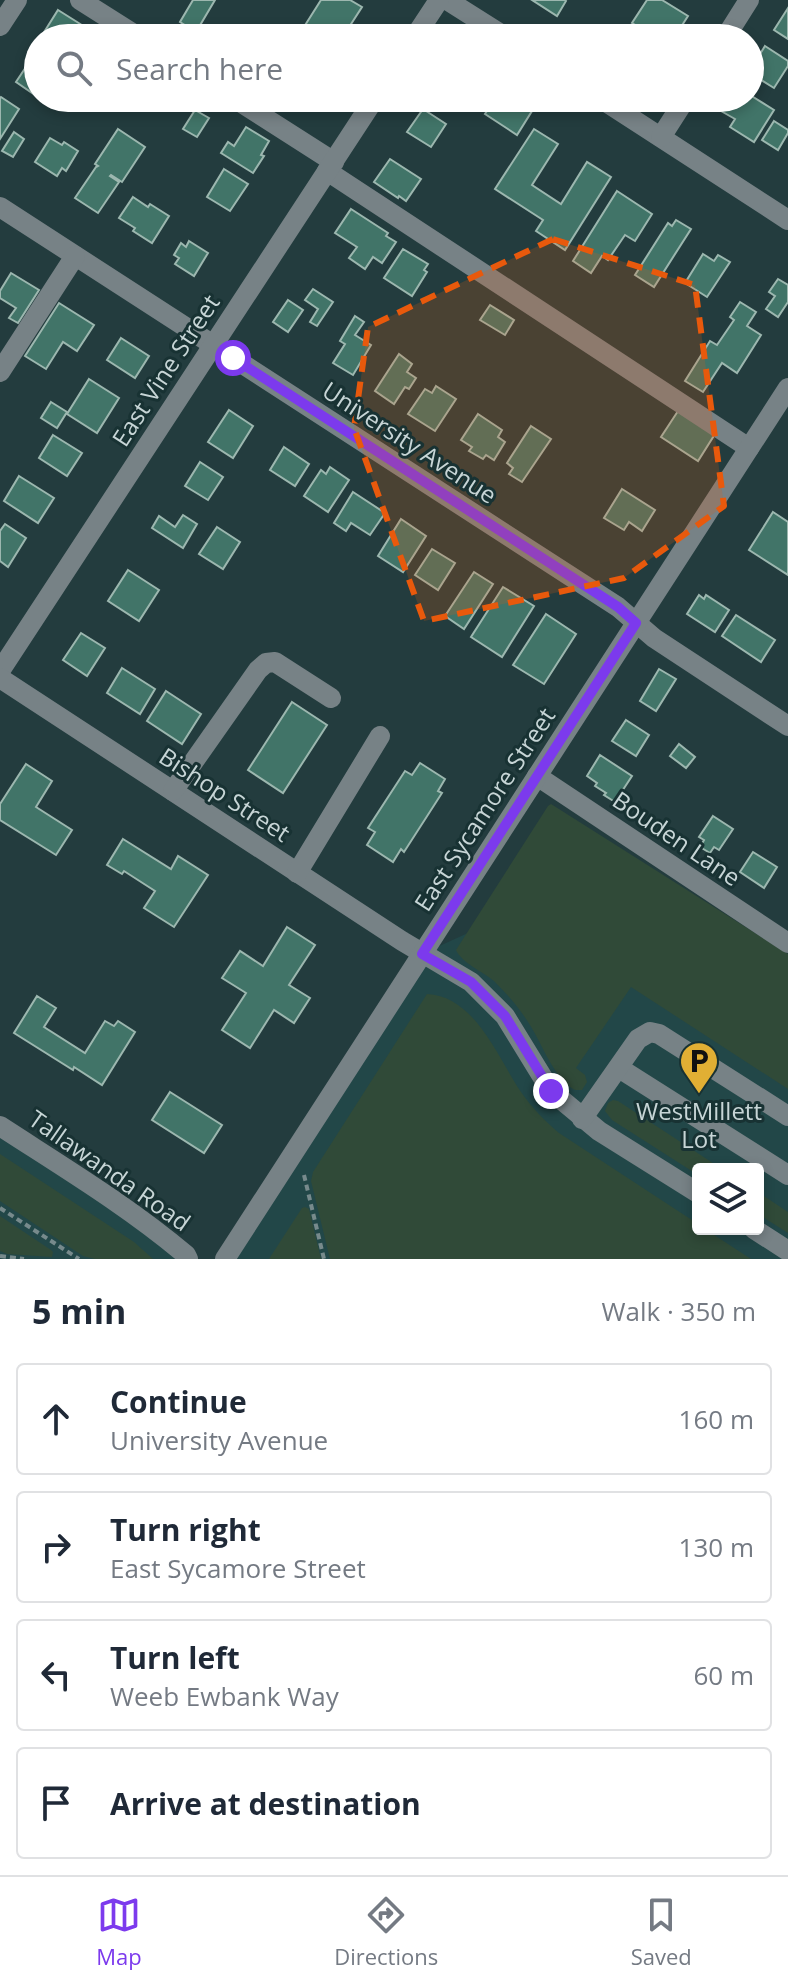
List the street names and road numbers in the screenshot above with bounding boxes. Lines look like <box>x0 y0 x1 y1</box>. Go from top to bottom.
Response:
street label: East Vine Street <box>104 288 226 452</box>
street label: University Avenue <box>317 373 503 511</box>
street label: East Sycamore Street <box>406 701 562 917</box>
street label: Bishop Street <box>153 739 297 849</box>
street label: Bouden Lane <box>606 783 748 893</box>
street label: Tallawanda Road <box>23 1102 197 1238</box>

